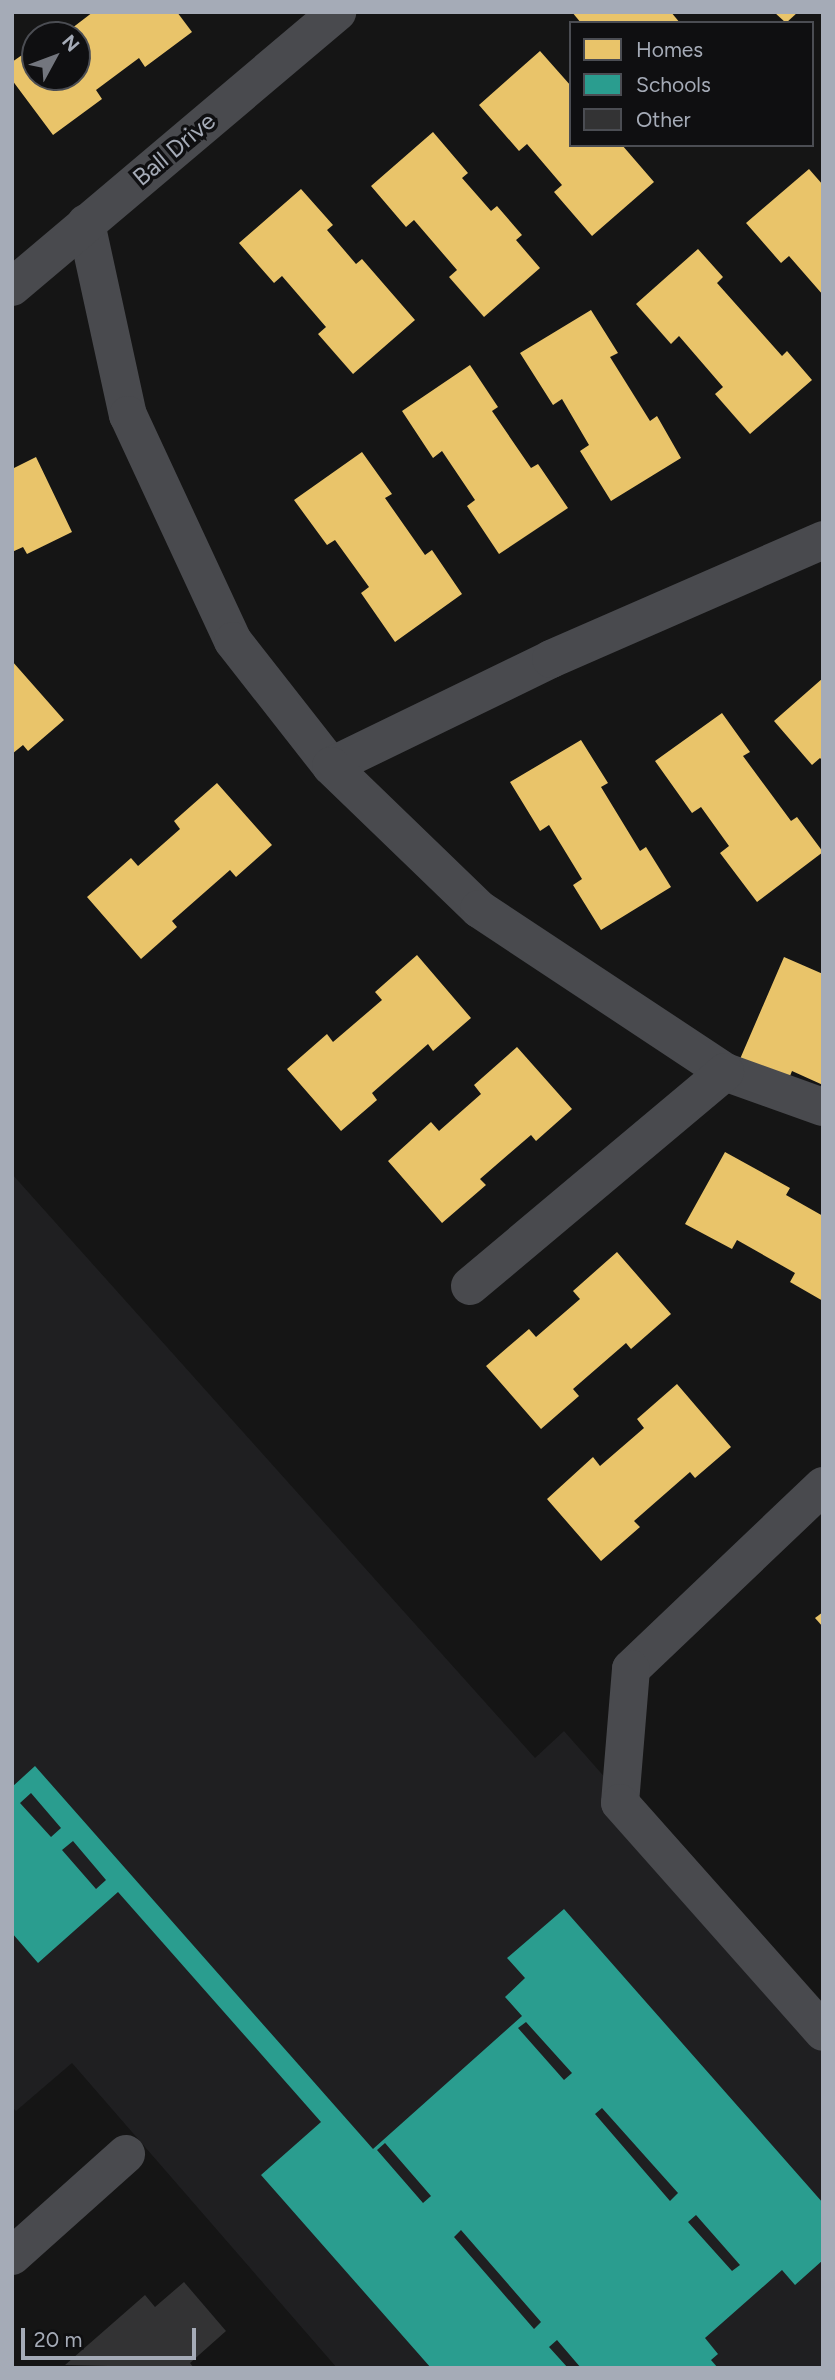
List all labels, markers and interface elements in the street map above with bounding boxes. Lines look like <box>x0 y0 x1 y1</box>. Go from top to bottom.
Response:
north arrow <box>21 21 91 91</box>
legend <box>569 21 814 147</box>
text: N <box>57 30 84 56</box>
text: Homes <box>636 37 703 62</box>
text: Schools <box>636 72 711 97</box>
street label: Ball Drive <box>127 106 221 192</box>
text: Other <box>636 107 691 132</box>
scale bar <box>24 2314 200 2358</box>
text: 20 m <box>34 2327 82 2352</box>

